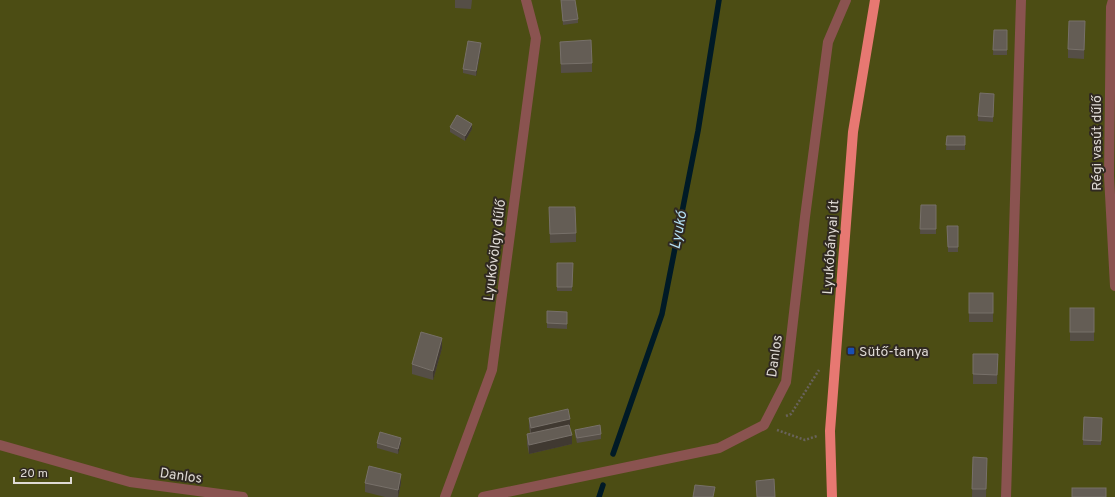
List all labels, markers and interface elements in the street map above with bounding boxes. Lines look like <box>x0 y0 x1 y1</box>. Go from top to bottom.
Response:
street label: Régi vasút dűlő <box>1089 94 1106 191</box>
street label: Lyukóvölgy dűlő <box>481 197 510 302</box>
street label: Lyukóbányai út <box>820 199 843 295</box>
water label: Lyukó <box>666 209 693 251</box>
street label: Danlos <box>764 334 787 379</box>
place label: Sütő-tanya <box>859 344 929 361</box>
marker: Sütő-tanya <box>846 346 856 356</box>
scale bar <box>14 459 71 485</box>
street label: Danlos <box>158 465 203 488</box>
text: 20 m <box>20 466 48 482</box>

